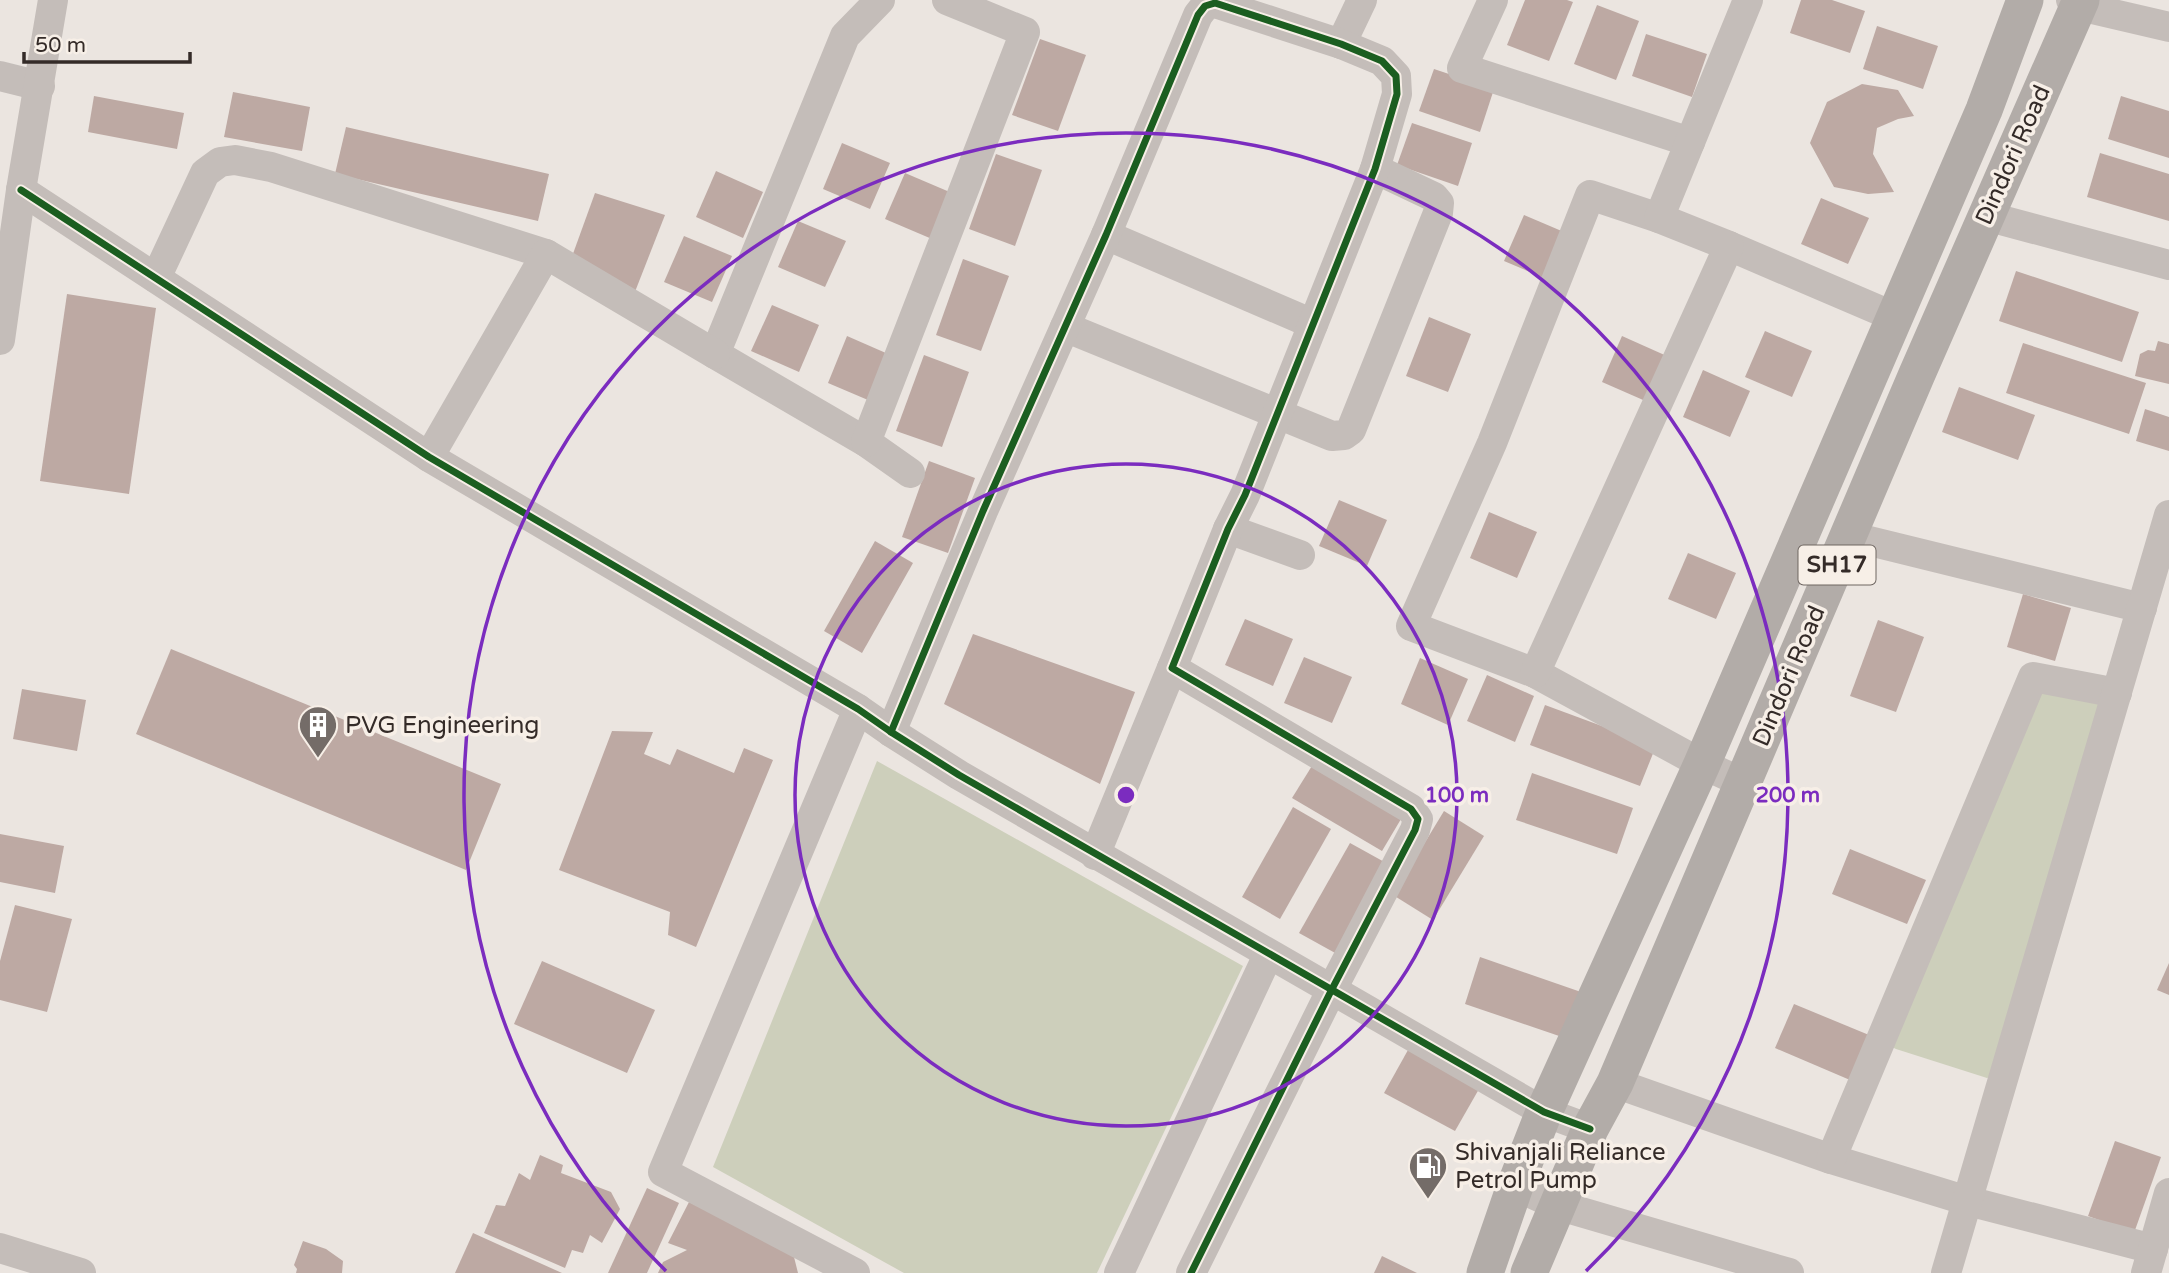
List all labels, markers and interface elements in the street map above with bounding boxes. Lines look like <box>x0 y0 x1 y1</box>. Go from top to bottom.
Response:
scale bar <box>24 21 191 65</box>
text: 50 m <box>35 33 86 58</box>
street label: Dindori Road <box>1969 81 2057 229</box>
road number: SH17 <box>1798 545 1876 584</box>
street label: Dindori Road <box>1746 601 1832 751</box>
building icon: PVG Engineering <box>297 704 339 759</box>
place label: PVG Engineering <box>345 711 539 740</box>
centre of rings <box>1114 783 1138 807</box>
text: 100 m <box>1425 783 1489 808</box>
text: 200 m <box>1756 783 1820 808</box>
place label: Shivanjali Reliance Petrol Pump <box>1455 1138 1666 1195</box>
fuel station icon: Shivanjali Reliance Petrol Pump <box>1407 1145 1449 1200</box>

